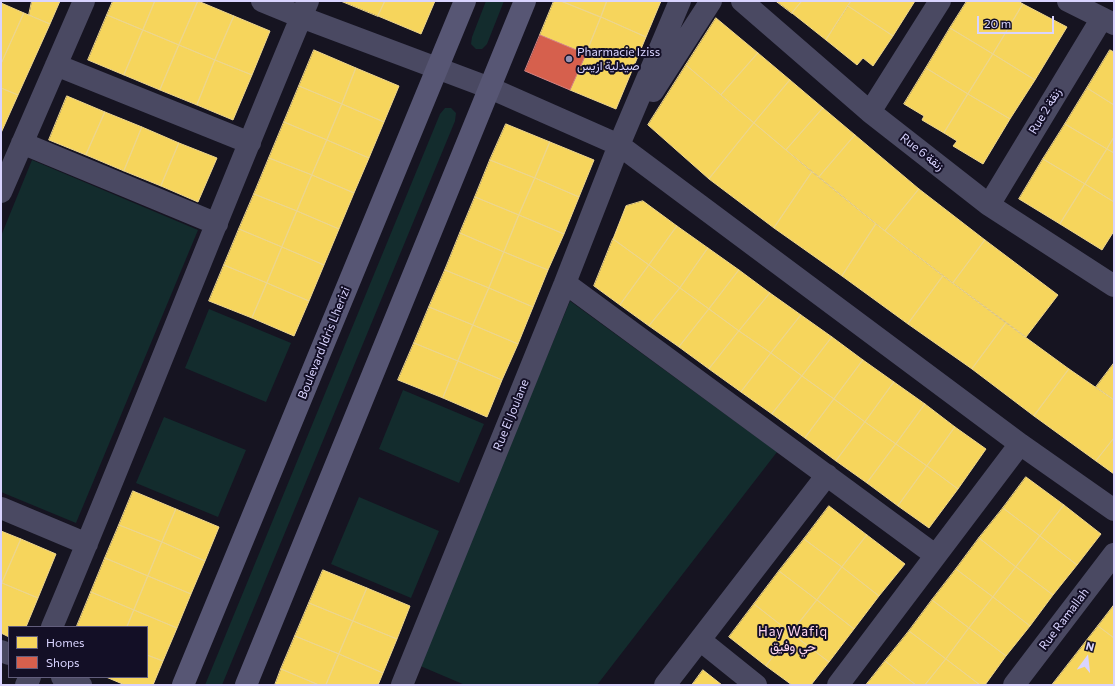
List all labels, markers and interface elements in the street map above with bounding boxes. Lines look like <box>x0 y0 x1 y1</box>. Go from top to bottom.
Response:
scale bar <box>979 8 1056 34</box>
text: 20 m <box>984 16 1011 30</box>
place label: Pharmacie Iziss صيدلية ازيس <box>577 45 660 73</box>
marker: Pharmacie Iziss صيدلية ازيس <box>564 54 574 64</box>
street label: Rue 2 زنقة <box>1026 85 1064 137</box>
street label: Rue 6 زنقة <box>897 130 947 174</box>
street label: Boulevard Idris Lherizi <box>295 285 353 401</box>
street label: Rue El Joulane <box>490 377 532 453</box>
street label: Rue Ramallah <box>1036 585 1092 653</box>
district label: Hay Wafiq حي وفيق <box>758 624 828 655</box>
legend <box>8 626 148 678</box>
text: Homes <box>46 635 84 649</box>
north arrow <box>1067 638 1107 678</box>
text: N <box>1085 639 1096 653</box>
text: Shops <box>46 655 80 669</box>

